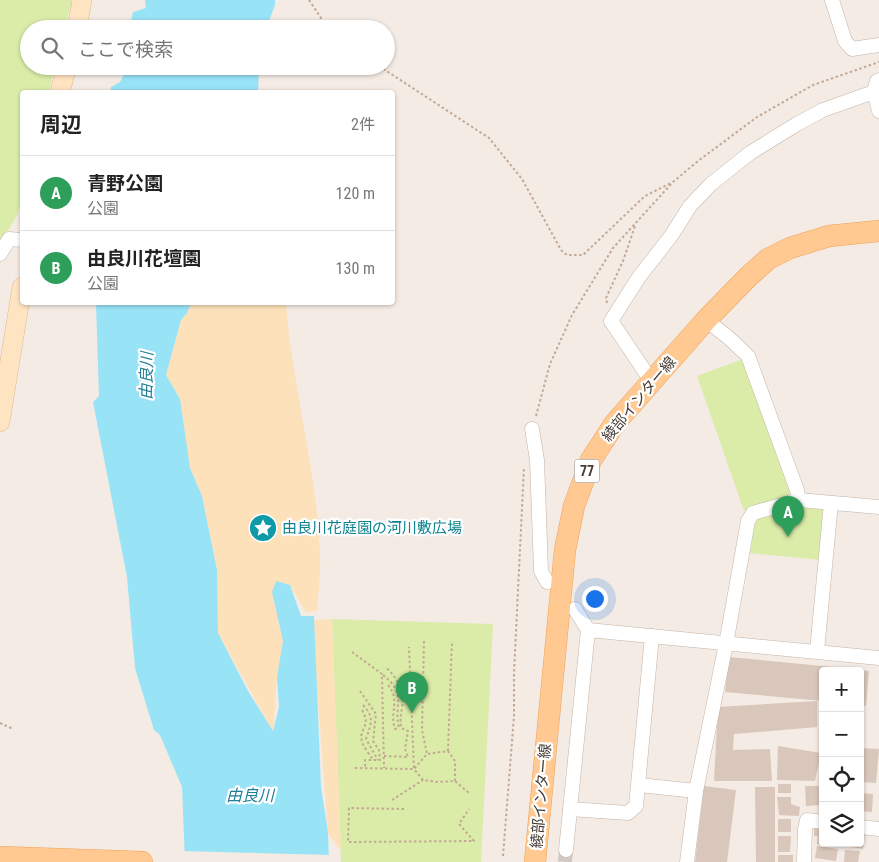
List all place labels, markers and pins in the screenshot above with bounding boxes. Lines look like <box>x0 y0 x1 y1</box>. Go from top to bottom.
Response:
pin: A <box>772 496 804 537</box>
place icon: 由良川花庭園の河川敷広場 <box>248 513 278 543</box>
place label: 由良川花庭園の河川敷広場 <box>282 519 462 537</box>
pin: B <box>396 672 428 713</box>

